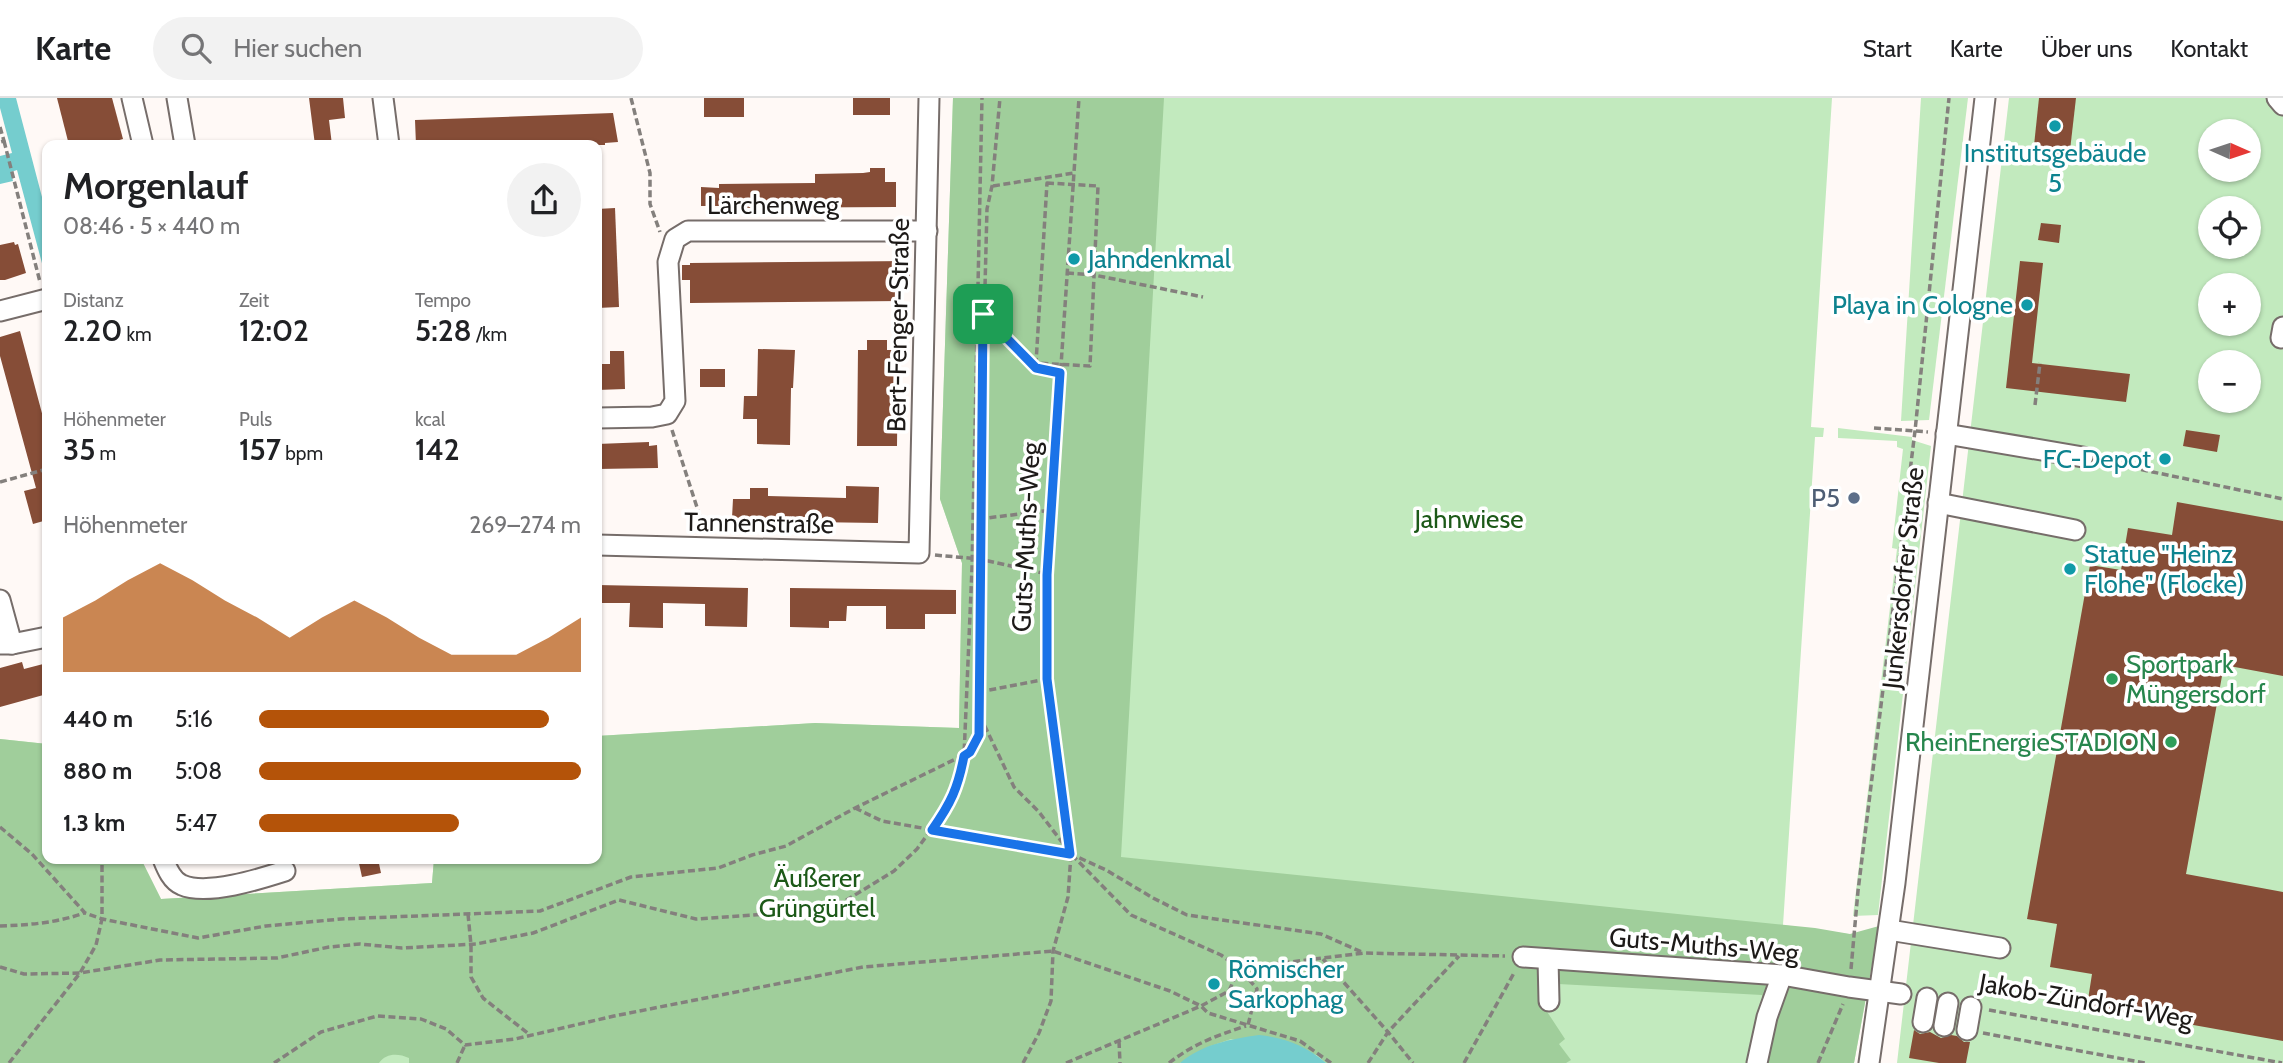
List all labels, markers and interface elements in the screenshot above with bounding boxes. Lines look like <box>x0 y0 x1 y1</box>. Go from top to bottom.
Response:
search box <box>153 17 643 80</box>
text: Karte <box>35 28 111 68</box>
icon: search <box>177 29 215 67</box>
text: Hier suchen <box>233 32 362 64</box>
text: Start <box>1863 34 1912 63</box>
text: Karte <box>1950 34 2003 63</box>
text: Über uns <box>2041 34 2132 63</box>
text: Kontakt <box>2170 34 2248 63</box>
marker: Institutsgebäude 5 <box>2047 118 2063 134</box>
north arrow <box>2198 119 2261 182</box>
map controls <box>2198 119 2261 413</box>
place label: Institutsgebäude 5 <box>1964 137 2146 199</box>
text: Morgenlauf <box>63 162 249 209</box>
button: share <box>507 163 581 237</box>
street label: Lärchenweg <box>707 189 840 221</box>
button: locate <box>2198 196 2261 259</box>
text: 08:46 · 5 × 440 m <box>63 212 240 240</box>
street label: Bert-Fenger-Straße <box>880 218 916 432</box>
place label: Jahndenkmal <box>1087 243 1231 275</box>
marker: Jahndenkmal <box>1066 251 1082 267</box>
button: + <box>2198 273 2261 336</box>
pin <box>953 284 1013 344</box>
text: Distanz <box>63 289 124 312</box>
text: Zeit <box>239 289 269 312</box>
text: Tempo <box>415 289 471 312</box>
place label: Playa in Cologne <box>1832 289 2013 321</box>
icon: arrive <box>964 295 1002 333</box>
marker: Playa in Cologne <box>2019 297 2035 313</box>
text: 2.20 <box>63 312 122 349</box>
text: 12:02 <box>239 312 309 349</box>
text: 5:28 <box>415 312 472 349</box>
text: km <box>122 323 152 346</box>
text: /km <box>472 323 507 346</box>
button: − <box>2198 350 2261 413</box>
text: Höhenmeter <box>63 408 166 431</box>
text: Puls <box>239 408 272 431</box>
text: kcal <box>415 408 445 431</box>
text: 35 <box>63 431 95 468</box>
text: 157 <box>239 431 281 468</box>
text: 142 <box>415 431 460 468</box>
street label: Guts-Muths-Weg <box>1005 440 1047 633</box>
text: m <box>95 442 116 465</box>
text: bpm <box>281 442 323 465</box>
place label: FC-Depot <box>2043 443 2151 475</box>
marker: FC-Depot <box>2157 451 2173 467</box>
street label: Junkersdorfer Straße <box>1875 466 1931 691</box>
place label: P5 <box>1811 482 1840 514</box>
marker: P5 <box>1846 490 1862 506</box>
park label: Jahnwiese <box>1413 503 1524 535</box>
street label: Tannenstraße <box>684 506 834 540</box>
text: Höhenmeter <box>63 511 187 539</box>
text: 269–274 m <box>469 511 581 539</box>
place label: Statue "Heinz Flohe" (Flocke) <box>2084 538 2245 600</box>
marker: Statue "Heinz Flohe" (Flocke) <box>2062 561 2078 577</box>
place label: Sportpark Müngersdorf <box>2126 648 2266 710</box>
marker: Sportpark Müngersdorf <box>2104 671 2120 687</box>
text: 440 m <box>63 705 133 733</box>
text: 5:16 <box>175 705 213 733</box>
place label: RheinEnergieSTADION <box>1905 726 2157 758</box>
marker: RheinEnergieSTADION <box>2163 734 2179 750</box>
text: 880 m <box>63 757 132 785</box>
text: 5:08 <box>175 757 222 785</box>
text: 1.3 km <box>63 809 125 837</box>
text: 5:47 <box>175 809 217 837</box>
park label: Äußerer Grüngürtel <box>759 862 875 924</box>
street label: Guts-Muths-Weg <box>1608 921 1801 969</box>
place label: Römischer Sarkophag <box>1228 953 1345 1015</box>
street label: Jakob-Zündorf-Weg <box>1976 966 2196 1036</box>
marker: Römischer Sarkophag <box>1206 976 1222 992</box>

